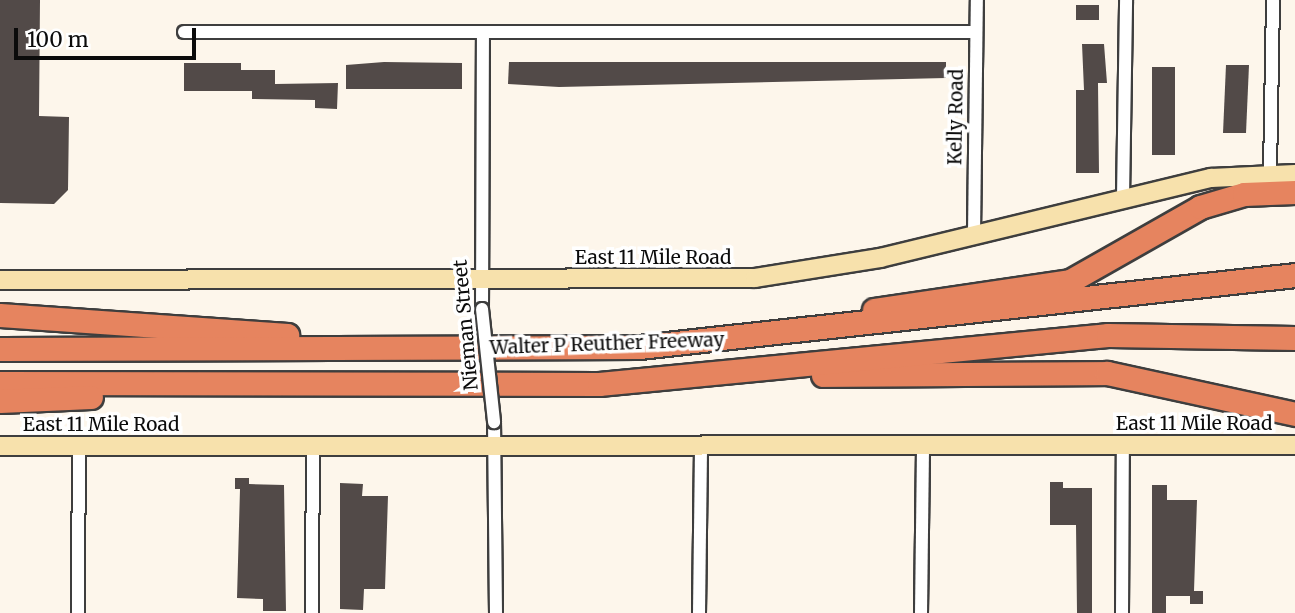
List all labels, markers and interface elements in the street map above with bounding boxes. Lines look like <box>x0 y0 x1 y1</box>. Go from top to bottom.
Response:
scale bar <box>18 14 200 58</box>
text: 100 m <box>27 26 89 53</box>
street label: Kelly Road <box>944 69 968 165</box>
street label: East 11 Mile Road <box>575 247 731 269</box>
street label: Nieman Street <box>449 259 483 391</box>
street label: Walter P Reuther Freeway <box>489 329 725 359</box>
street label: East 11 Mile Road <box>1116 413 1272 435</box>
street label: East 11 Mile Road <box>23 414 179 436</box>

